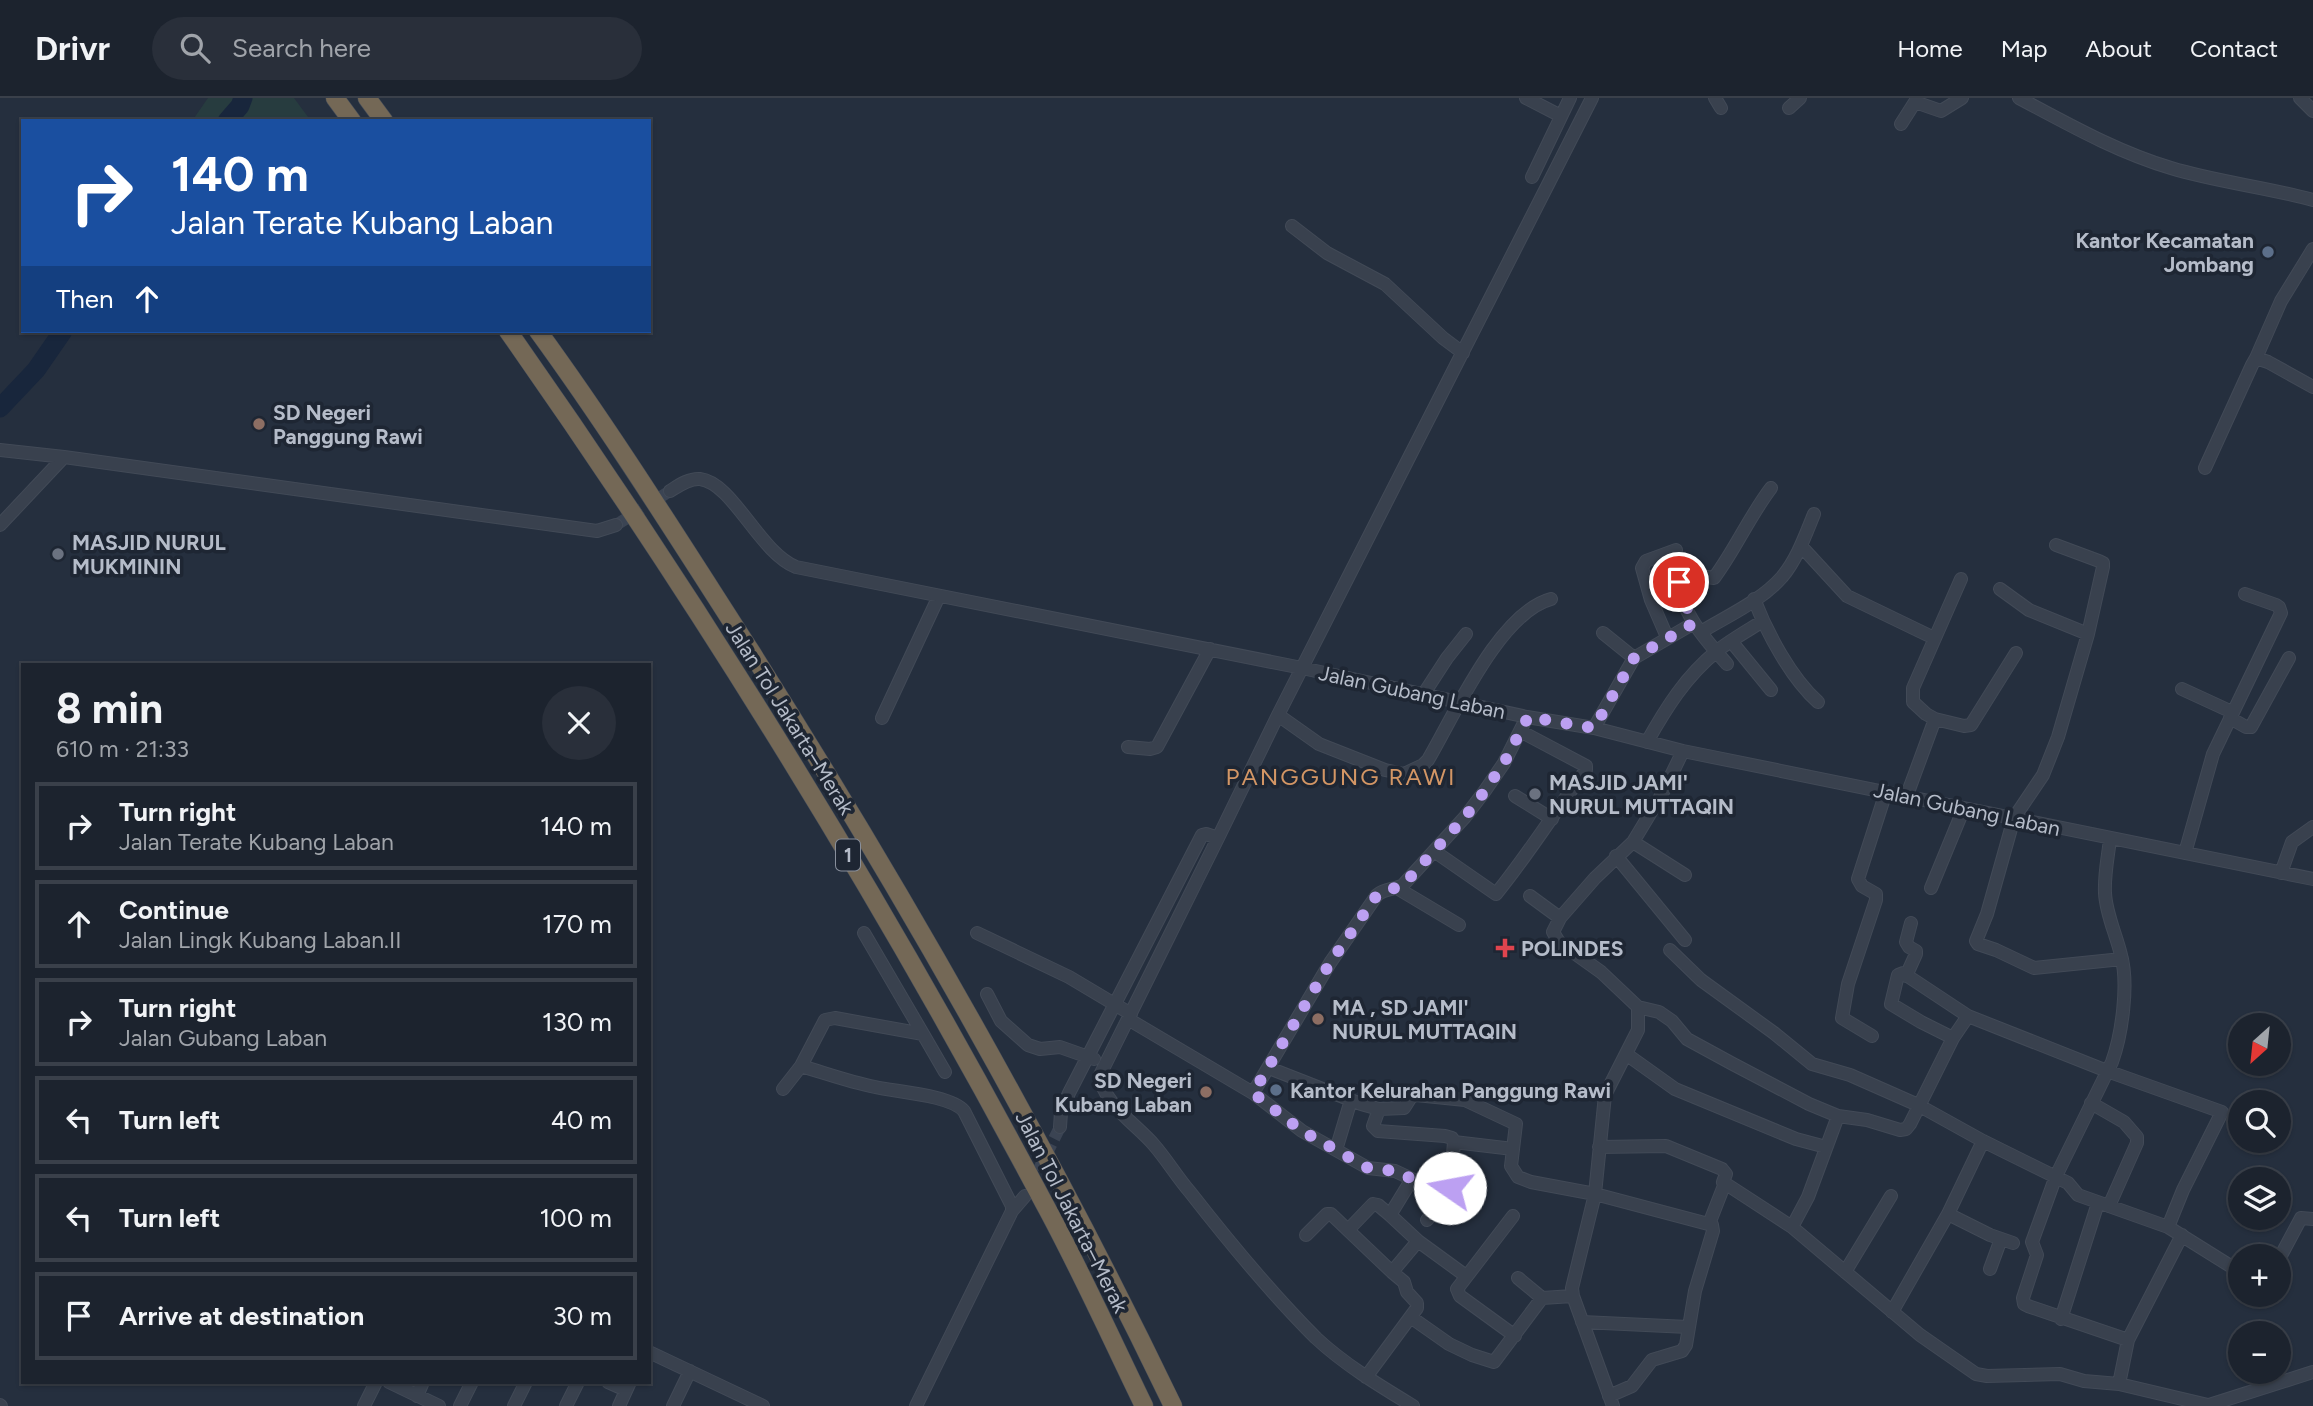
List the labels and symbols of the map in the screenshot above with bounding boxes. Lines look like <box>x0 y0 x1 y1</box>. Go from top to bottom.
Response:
place label: Kantor Kecamatan Jombang <box>2076 228 2254 277</box>
marker: Kantor Kecamatan Jombang <box>2260 244 2276 260</box>
place label: SD Negeri Panggung Rawi <box>273 400 423 449</box>
marker: SD Negeri Panggung Rawi <box>251 416 267 432</box>
place label: MASJID NURUL MUKMININ <box>72 530 226 579</box>
marker: MASJID NURUL MUKMININ <box>50 546 66 562</box>
pin <box>1649 552 1709 612</box>
street label: Jalan Tol Jakarta–Merak <box>720 617 860 820</box>
street label: Jalan Gubang Laban <box>1316 660 1508 724</box>
district label: PANGGUNG RAWI <box>1226 762 1456 791</box>
place label: MASJID JAMI' NURUL MUTTAQIN <box>1549 770 1734 819</box>
street label: Jalan Gubang Laban <box>1871 777 2063 841</box>
marker: MASJID JAMI' NURUL MUTTAQIN <box>1527 786 1543 802</box>
road number: 1 <box>836 840 860 870</box>
place label: POLINDES <box>1521 936 1624 961</box>
marker: POLINDES <box>1495 938 1515 958</box>
place label: MA , SD JAMI' NURUL MUTTAQIN <box>1332 995 1517 1044</box>
marker: MA , SD JAMI' NURUL MUTTAQIN <box>1310 1011 1326 1027</box>
north arrow <box>2228 1013 2291 1076</box>
place label: SD Negeri Kubang Laban <box>1055 1068 1192 1117</box>
place label: Kantor Kelurahan Panggung Rawi <box>1290 1078 1611 1103</box>
marker: Kantor Kelurahan Panggung Rawi <box>1268 1082 1284 1098</box>
marker: SD Negeri Kubang Laban <box>1198 1084 1214 1100</box>
street label: Jalan Tol Jakarta–Merak <box>1010 1107 1134 1318</box>
position arrow <box>1413 1151 1487 1225</box>

